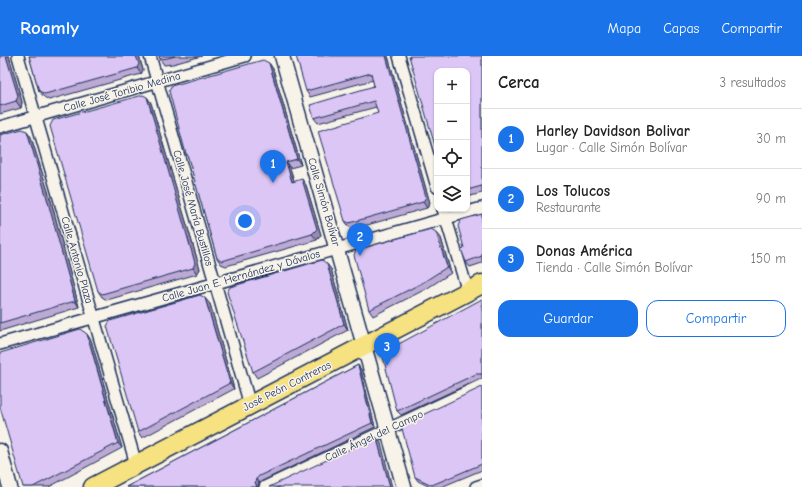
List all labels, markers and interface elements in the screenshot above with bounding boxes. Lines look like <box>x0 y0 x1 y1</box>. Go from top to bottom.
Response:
text: Roamly <box>20 17 79 39</box>
text: Mapa <box>608 20 641 37</box>
text: Capas <box>663 20 699 37</box>
text: Compartir <box>721 20 782 37</box>
map controls <box>434 68 470 212</box>
button: + <box>434 68 470 104</box>
street label: Calle José Toribio Medina <box>62 69 182 115</box>
text: Cerca <box>498 73 540 92</box>
text: 3 resultados <box>720 75 786 90</box>
button: − <box>434 104 470 140</box>
text: Harley Davidson Bolivar <box>536 122 690 140</box>
text: 1 <box>508 131 514 146</box>
text: 30 m <box>756 131 786 146</box>
button: locate <box>434 140 470 176</box>
text: Lugar · Calle Simón Bolívar <box>536 140 687 155</box>
street label: Calle José María Bustillos <box>170 149 216 268</box>
pin: 1 <box>260 150 286 183</box>
street label: Calle Simón Bolívar <box>305 156 343 248</box>
button: layers <box>434 176 470 212</box>
text: Los Tolucos <box>536 182 610 200</box>
text: 2 <box>508 191 514 206</box>
text: 90 m <box>756 191 786 206</box>
text: Restaurante <box>536 200 601 215</box>
your location <box>235 211 255 231</box>
street label: Calle Antonio Plaza <box>58 215 96 305</box>
pin: 2 <box>347 223 373 256</box>
text: Donas América <box>536 242 633 260</box>
street label: Calle Juan E. Hernández y Dávalos <box>160 247 322 305</box>
text: 3 <box>508 251 514 266</box>
text: 150 m <box>751 251 786 266</box>
text: Tienda · Calle Simón Bolívar <box>536 260 692 275</box>
button: Guardar <box>498 300 638 337</box>
button: Compartir <box>646 300 786 337</box>
pin: 3 <box>374 333 400 366</box>
street label: José Peón Contreras <box>241 358 334 414</box>
street label: Calle Ángel del Campo <box>322 407 425 464</box>

